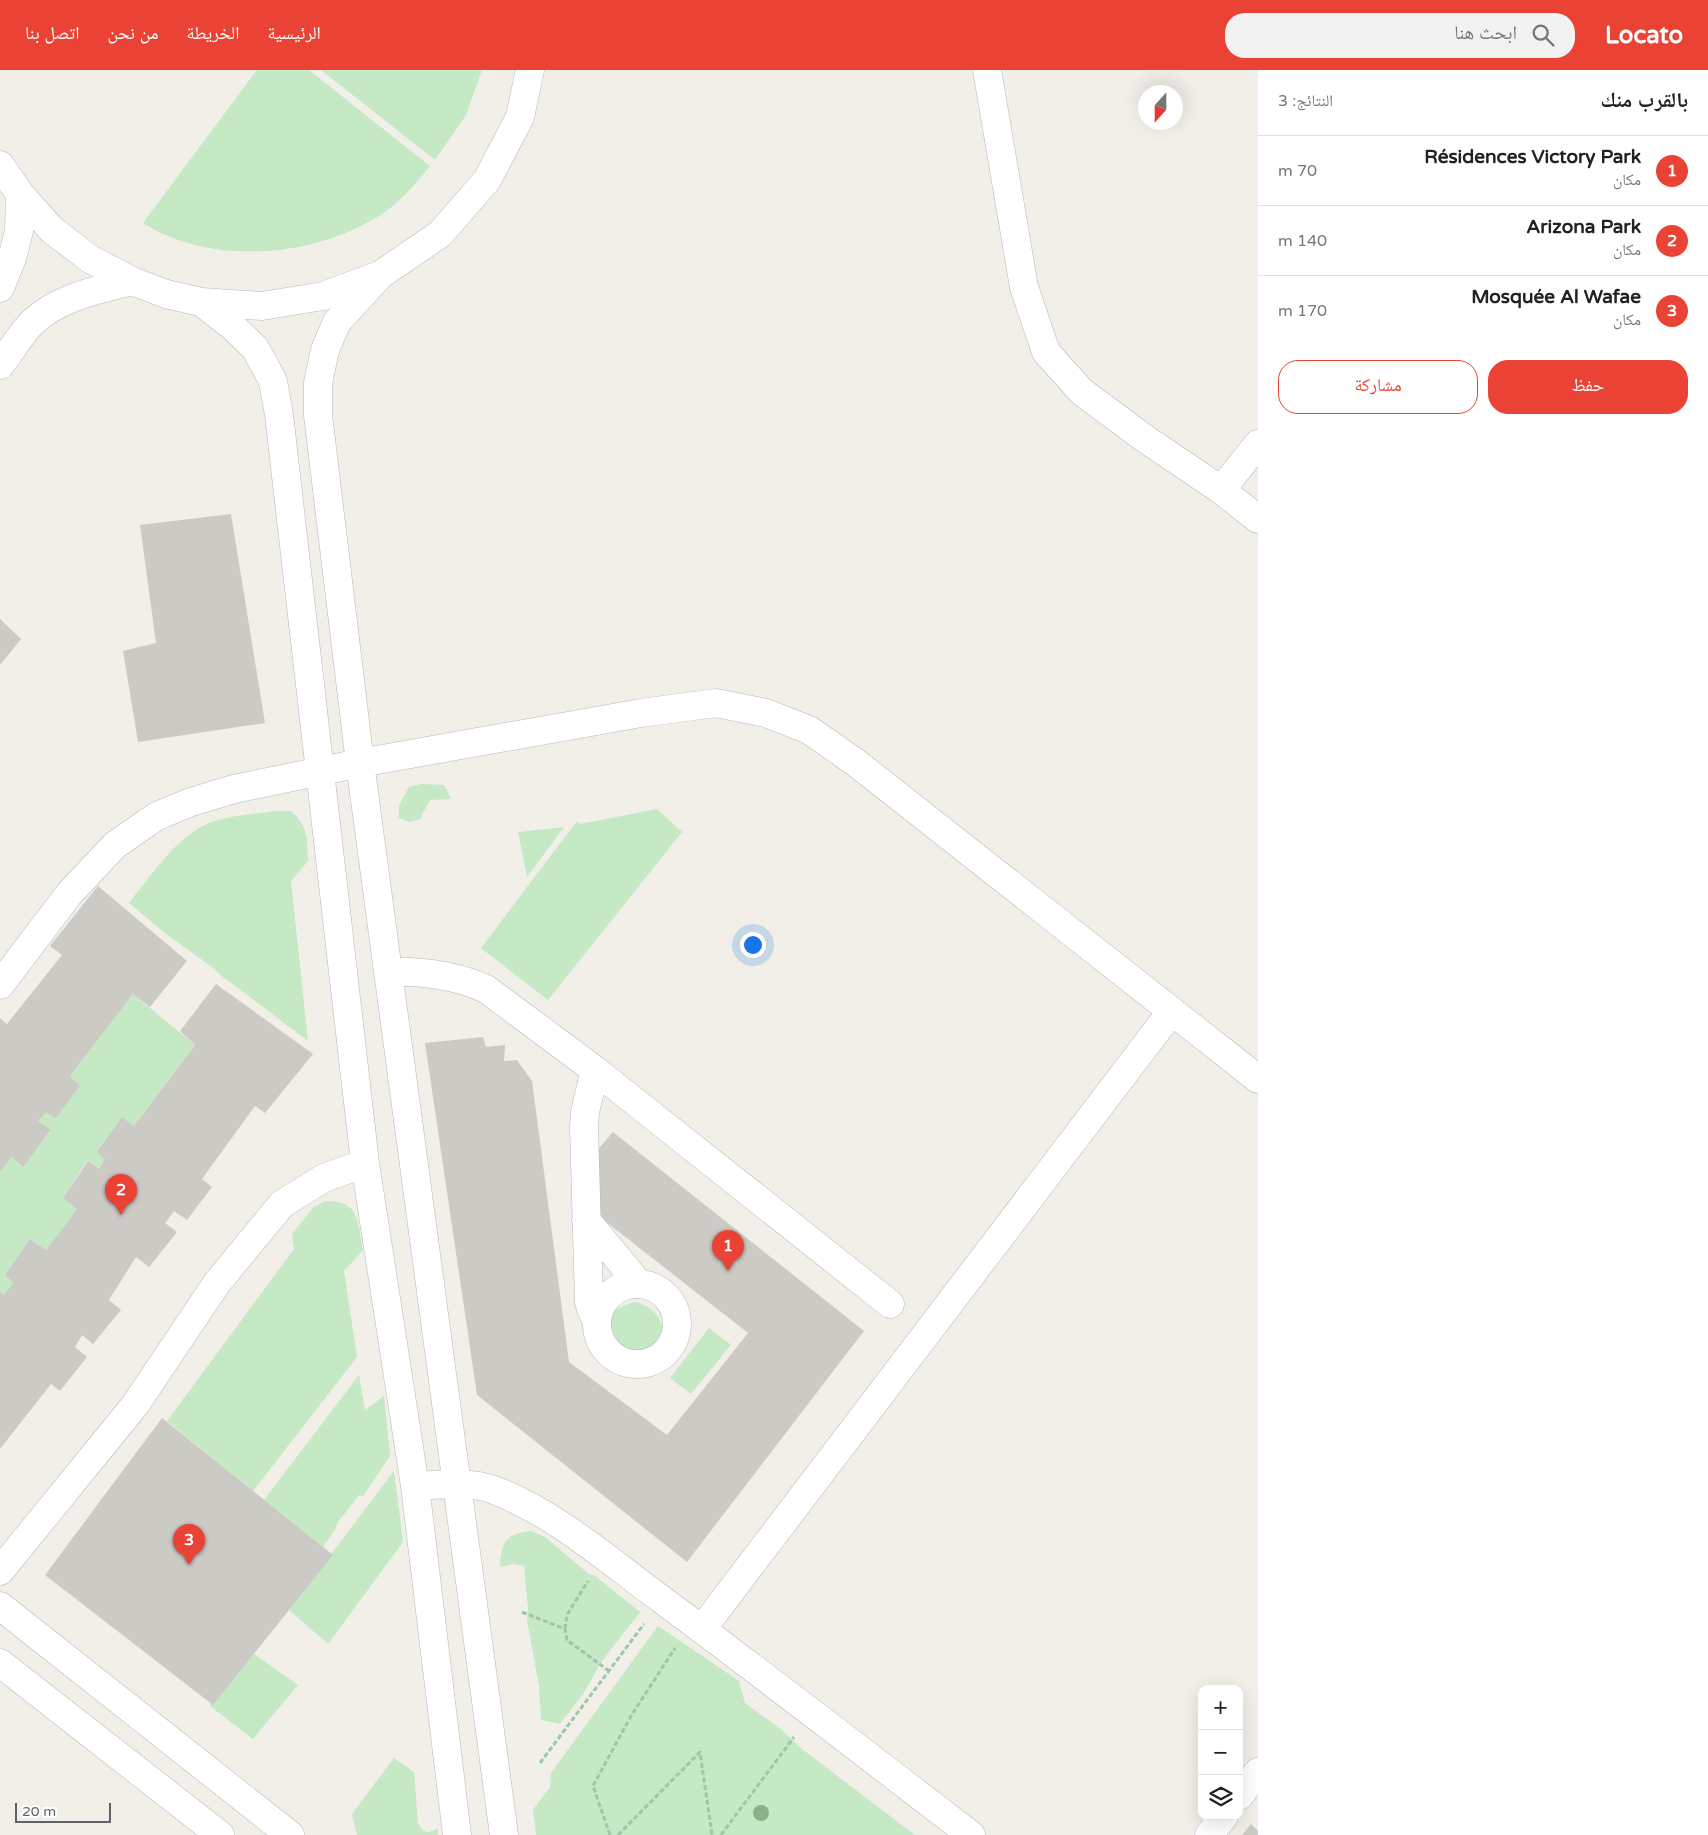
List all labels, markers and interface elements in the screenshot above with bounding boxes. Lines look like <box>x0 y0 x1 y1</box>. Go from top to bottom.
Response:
search box <box>1225 13 1575 58</box>
icon: search <box>1529 21 1557 49</box>
text: Locato <box>1605 21 1683 50</box>
text: اتصل بنا <box>25 22 80 44</box>
text: من نحن <box>108 22 158 44</box>
text: الخريطة <box>186 22 239 44</box>
text: الرئيسية <box>267 22 321 44</box>
text: ابحث هنا <box>1454 22 1517 44</box>
north arrow <box>1138 85 1183 130</box>
text: بالقرب منك <box>1601 88 1688 113</box>
text: النتائج: 3 <box>1278 91 1333 111</box>
text: Résidences Victory Park <box>1424 146 1641 168</box>
text: 70 m <box>1278 161 1317 181</box>
text: 1 <box>1667 161 1677 181</box>
text: مكان <box>1613 170 1641 190</box>
text: Arizona Park <box>1526 216 1641 238</box>
text: 140 m <box>1278 231 1327 251</box>
text: 2 <box>1667 231 1677 251</box>
text: مكان <box>1613 240 1641 260</box>
text: Mosquée Al Wafae <box>1471 286 1641 308</box>
text: 170 m <box>1278 301 1327 321</box>
text: 3 <box>1667 301 1677 321</box>
text: مكان <box>1613 310 1641 330</box>
button: مشاركة <box>1278 360 1478 414</box>
button: حفظ <box>1488 360 1688 414</box>
your location <box>740 932 766 958</box>
pin: 2 <box>105 1174 137 1215</box>
pin: 1 <box>712 1230 744 1271</box>
pin: 3 <box>173 1524 205 1565</box>
map controls <box>1198 1685 1243 1820</box>
button: + <box>1198 1685 1243 1730</box>
button: − <box>1198 1730 1243 1775</box>
button: layers <box>1198 1775 1243 1820</box>
scale bar <box>15 1800 111 1823</box>
text: 20 m <box>22 1803 56 1820</box>

